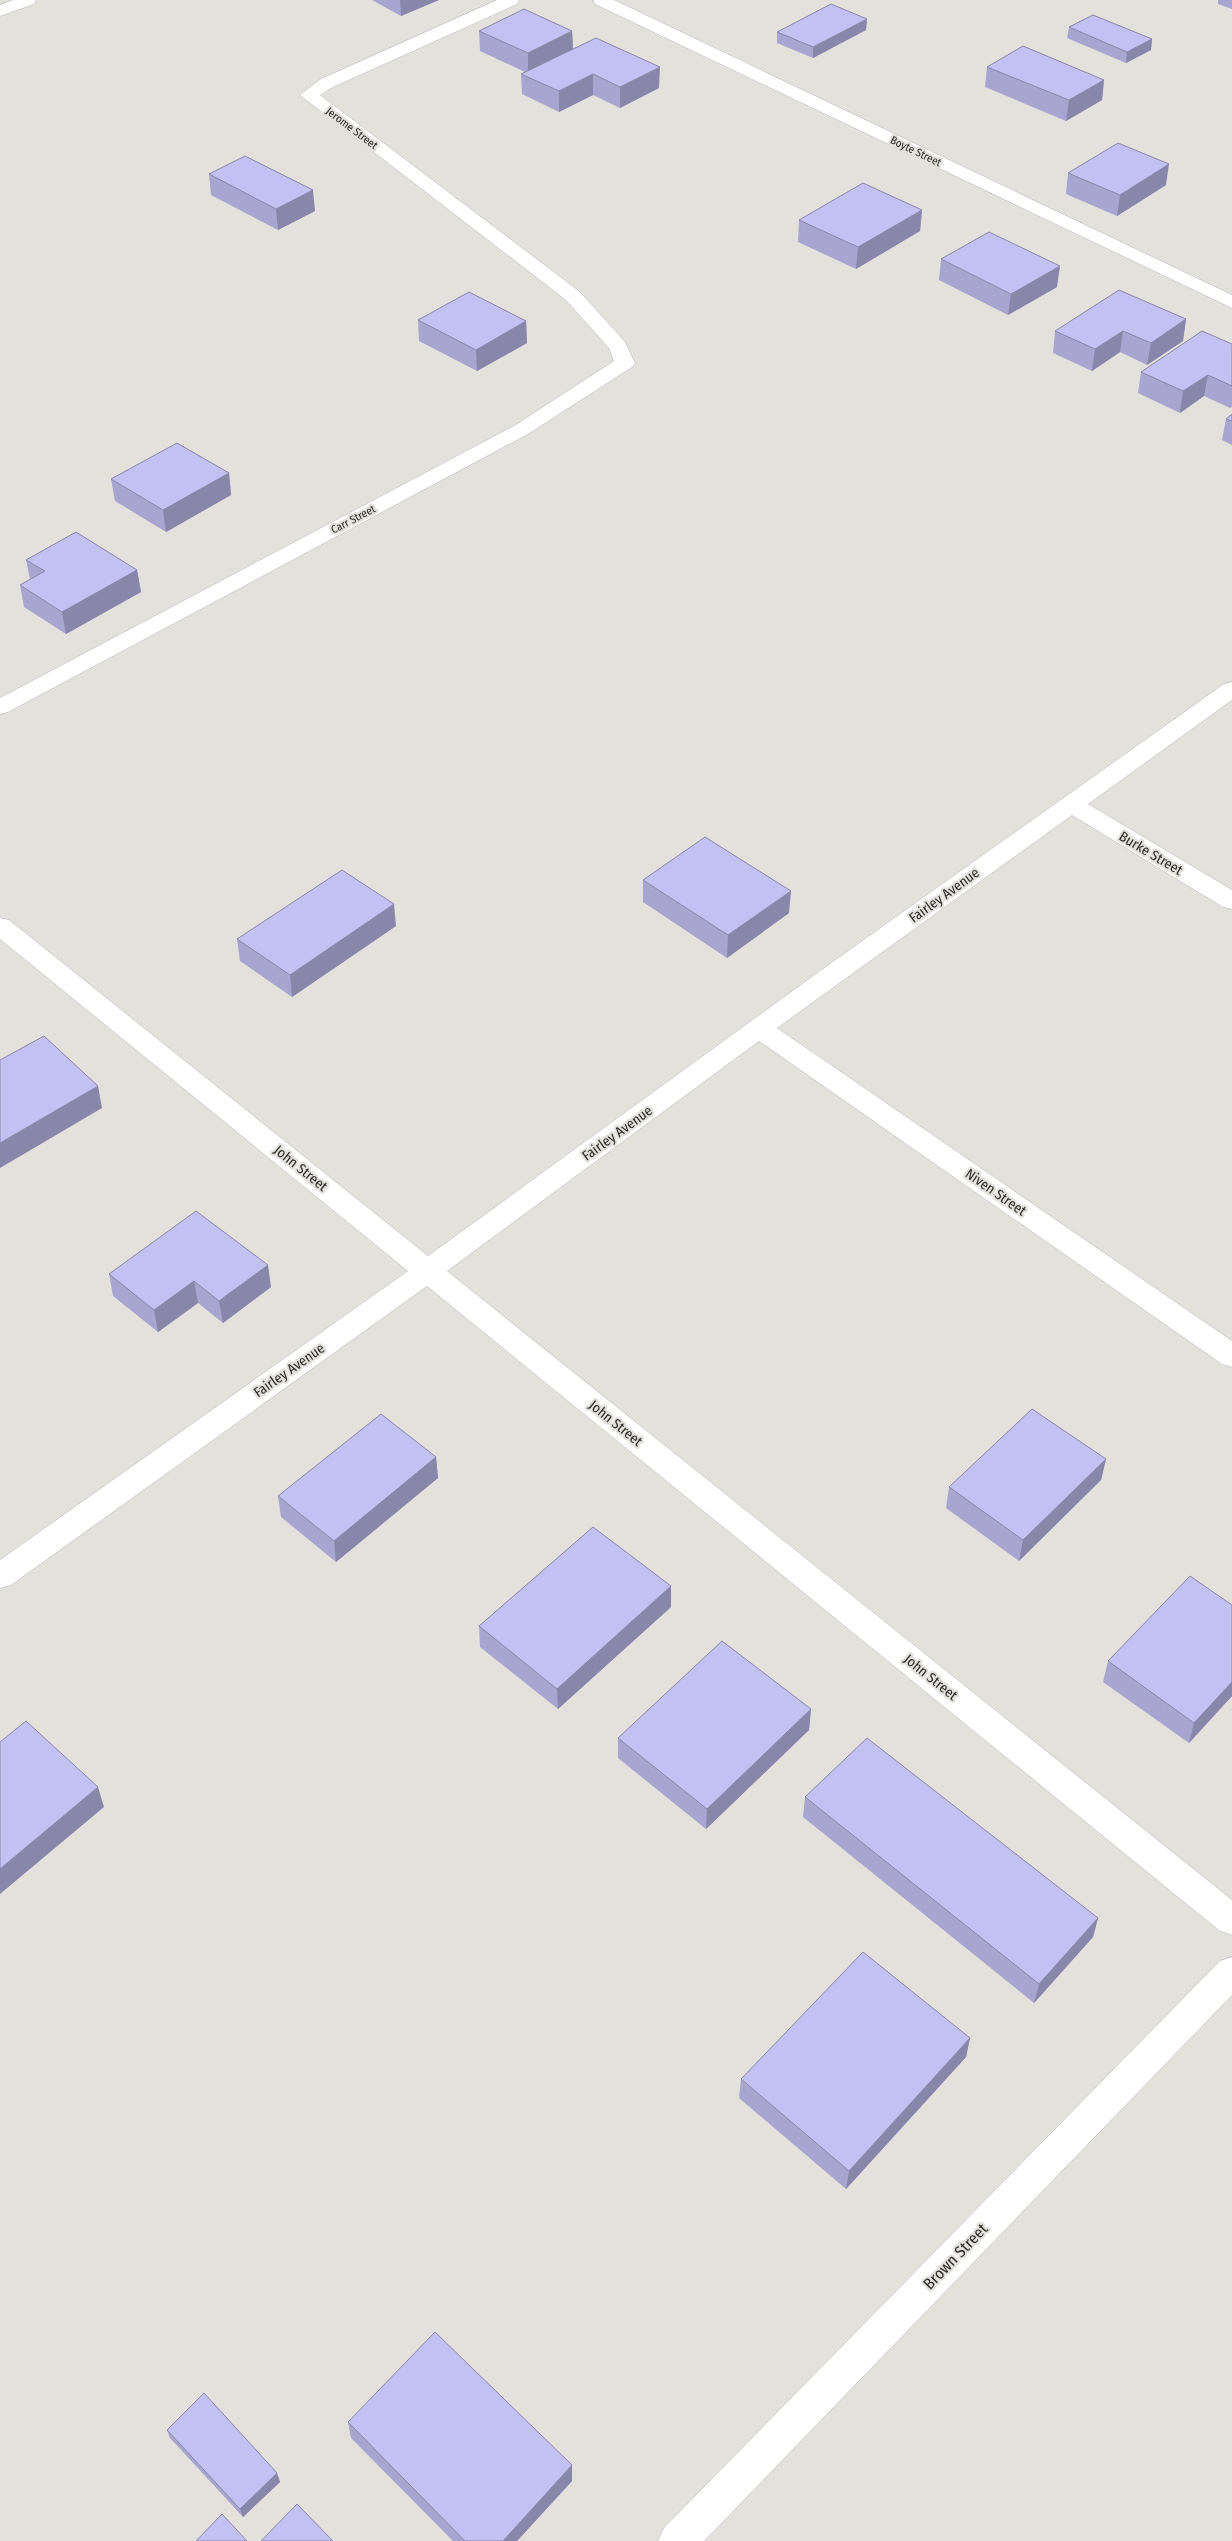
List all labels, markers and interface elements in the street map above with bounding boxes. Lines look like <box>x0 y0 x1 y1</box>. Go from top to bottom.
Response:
street label: Jerome Street <box>323 105 380 152</box>
street label: Boyte Street <box>888 134 944 170</box>
street label: Carr Street <box>329 502 378 536</box>
street label: Burke Street <box>1116 828 1186 879</box>
street label: Fairley Avenue <box>906 864 983 927</box>
street label: Fairley Avenue <box>579 1102 656 1165</box>
street label: John Street <box>271 1142 331 1195</box>
street label: Niven Street <box>962 1165 1030 1220</box>
street label: Fairley Avenue <box>251 1340 328 1401</box>
street label: John Street <box>586 1397 646 1450</box>
street label: John Street <box>901 1651 961 1704</box>
street label: Brown Street <box>919 2219 992 2293</box>

